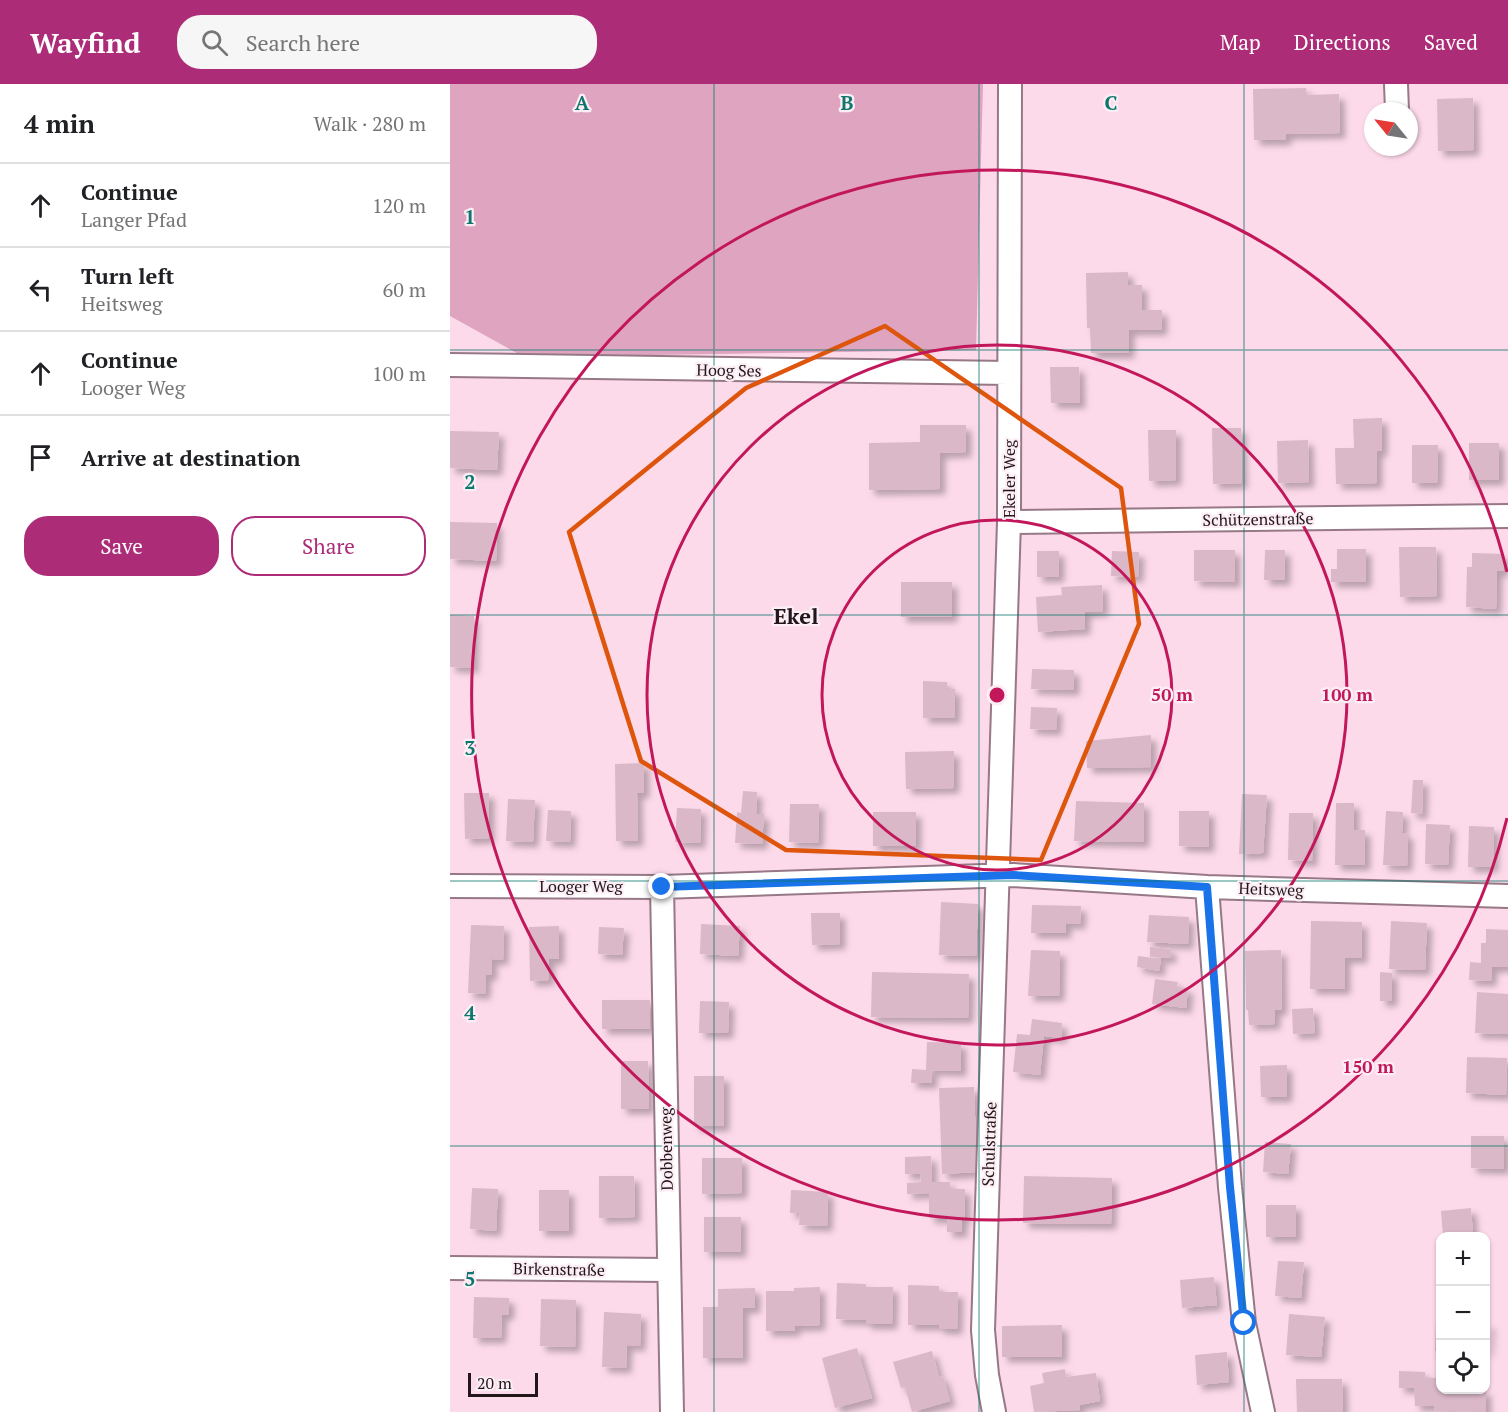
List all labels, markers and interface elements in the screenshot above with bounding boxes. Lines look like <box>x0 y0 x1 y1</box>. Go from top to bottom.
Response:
search box <box>177 15 597 69</box>
text: Wayfind <box>30 24 141 61</box>
icon: search <box>198 26 231 59</box>
text: Search here <box>246 28 360 57</box>
text: Map <box>1220 28 1261 56</box>
text: Directions <box>1294 28 1391 56</box>
text: Saved <box>1424 28 1478 56</box>
text: A <box>575 89 590 116</box>
text: B <box>841 89 854 116</box>
text: C <box>1104 89 1118 116</box>
north arrow <box>1364 102 1418 156</box>
text: 4 min <box>24 106 95 140</box>
text: Walk · 280 m <box>314 110 426 137</box>
text: Continue <box>81 177 178 206</box>
icon: ahead <box>24 189 57 222</box>
text: 120 m <box>372 192 426 219</box>
text: 1 <box>464 203 476 230</box>
text: Langer Pfad <box>81 206 187 233</box>
text: Turn left <box>81 261 174 290</box>
icon: left <box>24 273 57 306</box>
text: 60 m <box>383 276 426 303</box>
text: Heitsweg <box>81 290 163 317</box>
text: Continue <box>81 345 178 374</box>
icon: ahead <box>24 357 57 390</box>
street label: Hoog Ses <box>696 358 762 382</box>
text: 100 m <box>372 360 426 387</box>
text: Looger Weg <box>81 374 185 401</box>
street label: Ekeler Weg <box>998 439 1020 518</box>
icon: arrive <box>24 441 57 474</box>
text: Arrive at destination <box>81 443 300 472</box>
text: 2 <box>464 468 476 495</box>
street label: Schützenstraße <box>1202 507 1314 531</box>
button: Save <box>24 516 219 576</box>
button: Share <box>231 516 426 576</box>
district label: Ekel <box>774 601 818 630</box>
text: 50 m <box>1151 682 1193 706</box>
text: 100 m <box>1321 682 1373 706</box>
centre of rings <box>987 685 1007 705</box>
text: 3 <box>464 734 476 761</box>
route end <box>648 873 674 899</box>
street label: Looger Weg <box>539 875 623 897</box>
street label: Heitsweg <box>1238 877 1305 901</box>
text: 4 <box>464 999 476 1026</box>
text: 150 m <box>1342 1054 1394 1078</box>
street label: Schulstraße <box>977 1101 1001 1187</box>
street label: Dobbenweg <box>654 1107 678 1191</box>
map controls <box>1436 1232 1490 1394</box>
button: + <box>1436 1232 1490 1286</box>
street label: Birkenstraße <box>513 1257 605 1281</box>
text: 5 <box>464 1265 476 1292</box>
button: − <box>1436 1286 1490 1340</box>
route start <box>1230 1309 1256 1335</box>
button: locate <box>1436 1340 1490 1394</box>
scale bar <box>468 1370 538 1398</box>
text: 20 m <box>477 1372 512 1394</box>

